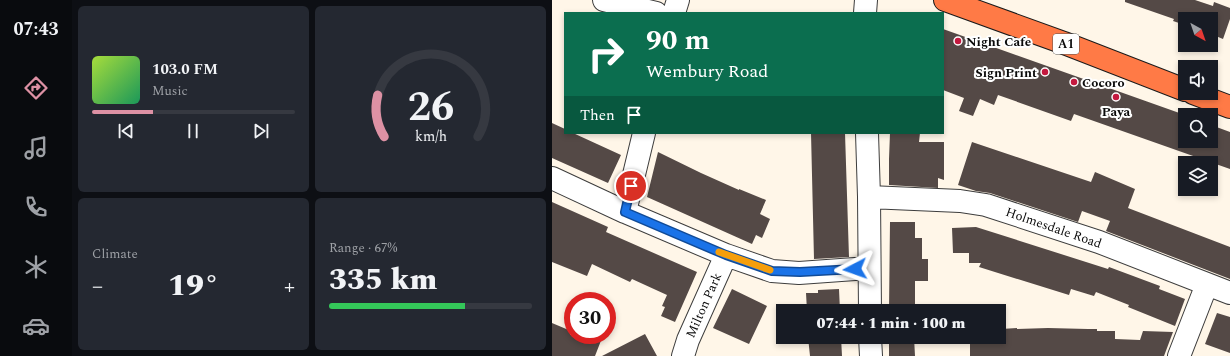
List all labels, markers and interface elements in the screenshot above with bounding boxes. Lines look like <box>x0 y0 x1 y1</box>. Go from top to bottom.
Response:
north arrow <box>1178 12 1218 52</box>
map controls <box>1178 12 1218 196</box>
text: 07:43 <box>13 16 59 43</box>
text: 90 m <box>646 19 710 62</box>
icon: right <box>580 28 632 80</box>
place label: Night Cafe <box>966 32 1031 52</box>
road number: A1 <box>1053 34 1079 54</box>
marker: Night Cafe <box>953 36 963 46</box>
text: 103.0 FM <box>152 58 218 81</box>
text: Wembury Road <box>646 58 768 85</box>
button: sound <box>1178 60 1218 100</box>
place label: Sign Print <box>975 63 1037 83</box>
marker: Sign Print <box>1040 67 1050 77</box>
place label: Cocoro <box>1082 73 1125 93</box>
icon: directions <box>22 74 50 102</box>
text: 26 <box>407 76 454 139</box>
marker: Cocoro <box>1069 77 1079 87</box>
text: Music <box>152 81 188 101</box>
marker: Paya <box>1111 92 1121 102</box>
place label: Paya <box>1102 102 1130 122</box>
text: Then <box>580 104 615 127</box>
icon: arrive <box>623 104 645 126</box>
button: search <box>1178 108 1218 148</box>
icon: previous <box>115 120 137 142</box>
icon: pause <box>182 120 204 142</box>
icon: next <box>250 120 272 142</box>
text: km/h <box>414 125 447 147</box>
icon: music <box>22 134 50 162</box>
button: layers <box>1178 156 1218 196</box>
pin <box>614 169 648 203</box>
icon: arrive <box>620 175 642 197</box>
icon: phone <box>22 193 50 221</box>
street label: Holmesdale Road <box>1003 202 1105 254</box>
text: Range · 67% <box>329 238 397 258</box>
text: Climate <box>92 244 138 264</box>
position arrow <box>834 248 876 290</box>
icon: climate <box>22 253 50 281</box>
text: 335 km <box>329 257 437 303</box>
text: 19° <box>168 263 219 309</box>
text: − <box>92 270 103 303</box>
text: + <box>284 270 295 303</box>
street label: Milton Park <box>681 270 727 341</box>
speed limit sign: 30 <box>564 292 616 344</box>
icon: car <box>22 312 50 340</box>
text: 07:44 · 1 min · 100 m <box>817 312 965 335</box>

